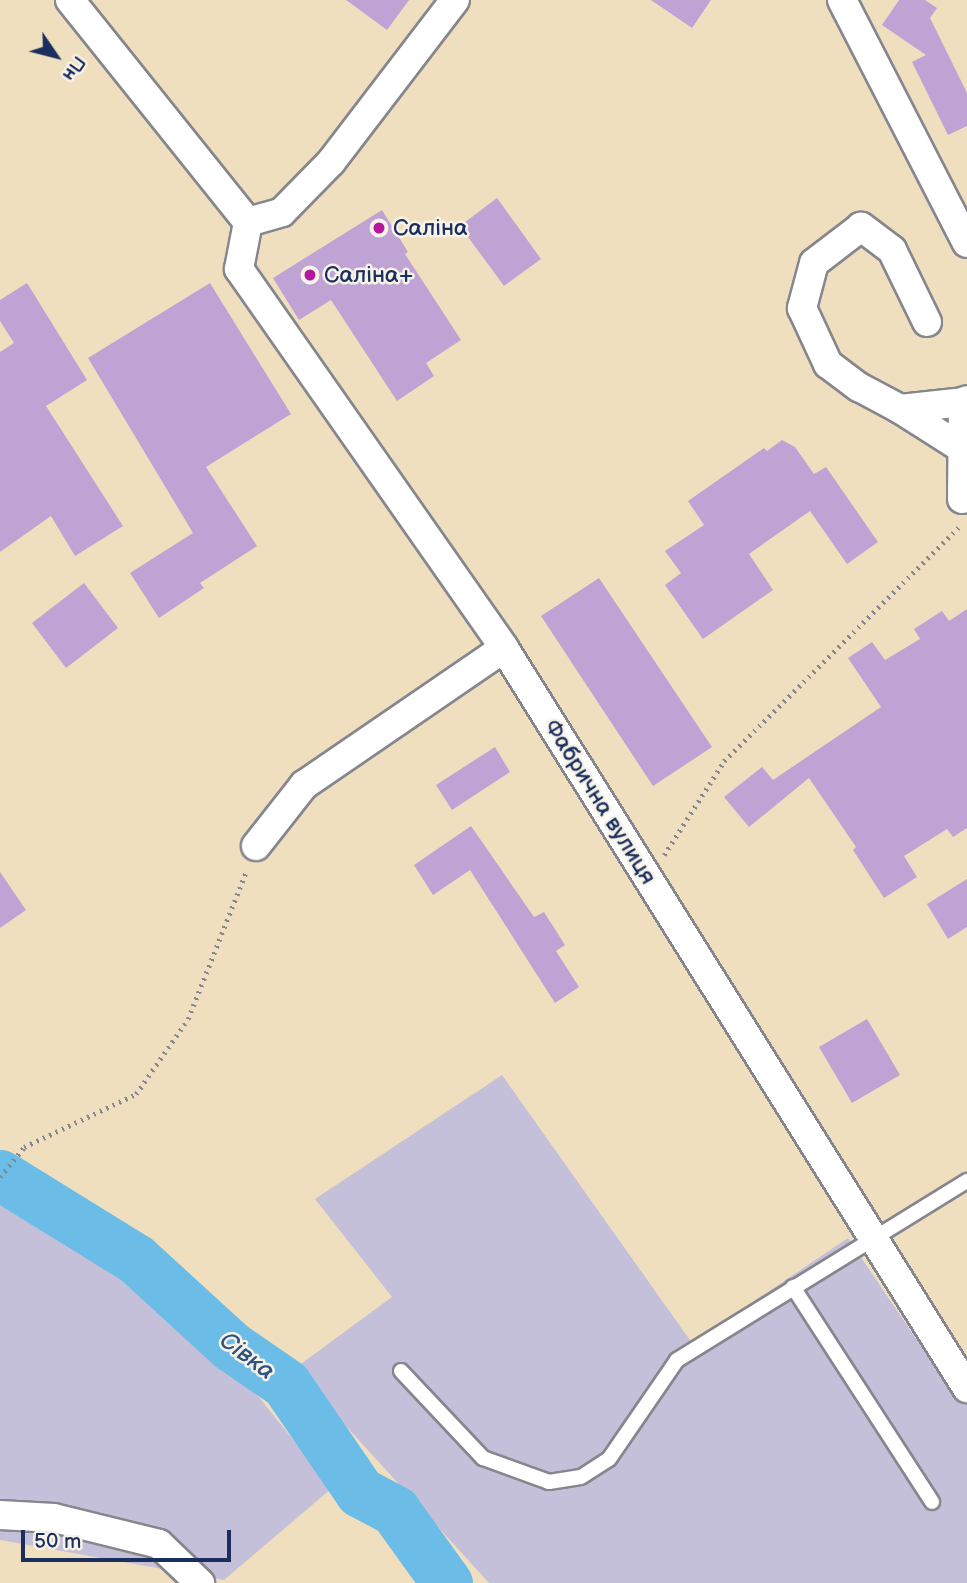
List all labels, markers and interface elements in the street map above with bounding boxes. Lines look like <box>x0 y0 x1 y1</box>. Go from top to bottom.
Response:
north arrow <box>21 21 91 91</box>
text: Пн <box>57 51 90 85</box>
place label: Саліна <box>393 214 467 242</box>
marker: Саліна <box>371 220 387 236</box>
place label: Саліна+ <box>324 261 414 289</box>
marker: Саліна+ <box>302 267 318 283</box>
street label: Фабрична вулиця <box>538 714 662 890</box>
water label: Сівка <box>214 1326 280 1386</box>
scale bar <box>24 1516 234 1560</box>
text: 50 m <box>34 1529 81 1554</box>

